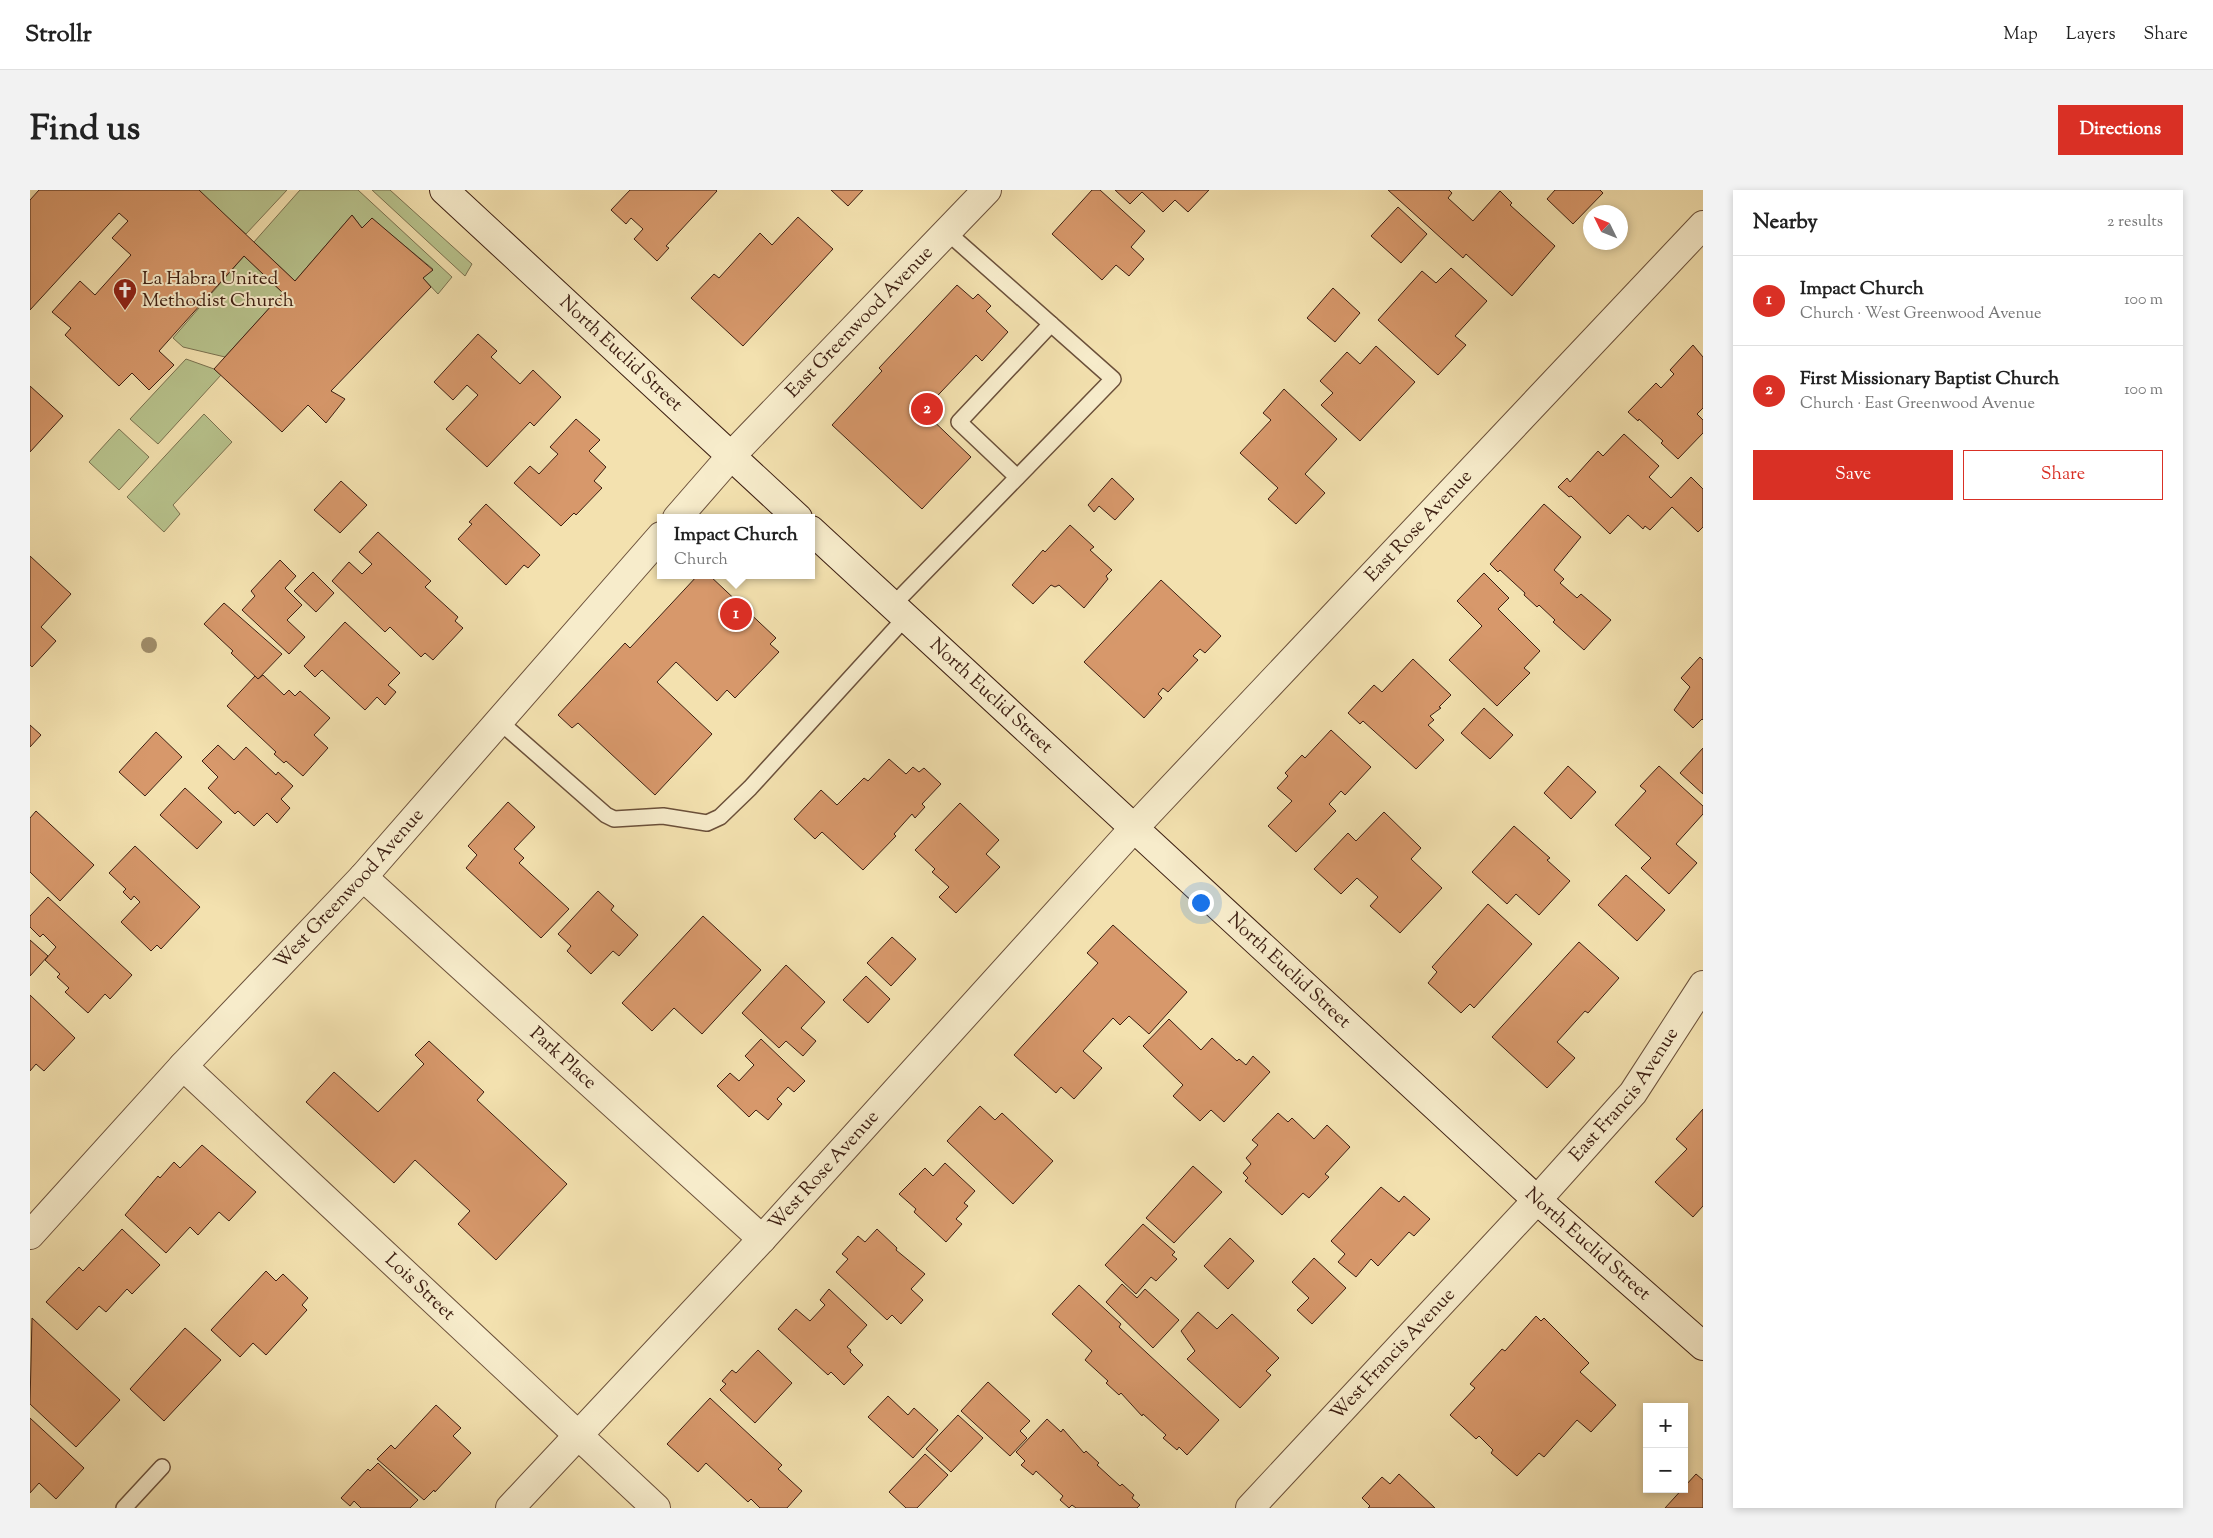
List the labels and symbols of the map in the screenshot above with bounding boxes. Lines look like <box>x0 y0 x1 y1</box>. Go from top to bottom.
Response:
north arrow <box>1583 205 1628 250</box>
street label: East Greenwood Avenue <box>780 240 940 404</box>
place label: La Habra United Methodist Church <box>142 266 294 315</box>
church icon: La Habra United Methodist Church <box>112 277 138 311</box>
street label: North Euclid Street <box>553 290 689 418</box>
pin: 2 <box>911 390 943 428</box>
street label: East Rose Avenue <box>1359 464 1479 588</box>
pin: 1 <box>720 595 752 633</box>
street label: North Euclid Street <box>923 632 1059 761</box>
street label: West Greenwood Avenue <box>268 802 431 975</box>
your location <box>1188 890 1214 916</box>
street label: North Euclid Street <box>1221 907 1357 1035</box>
street label: Park Place <box>523 1021 603 1096</box>
street label: East Francis Avenue <box>1564 1022 1685 1168</box>
street label: West Rose Avenue <box>762 1104 886 1236</box>
street label: North Euclid Street <box>1518 1181 1657 1307</box>
street label: Lois Street <box>378 1247 461 1327</box>
street label: West Francis Avenue <box>1325 1282 1462 1427</box>

